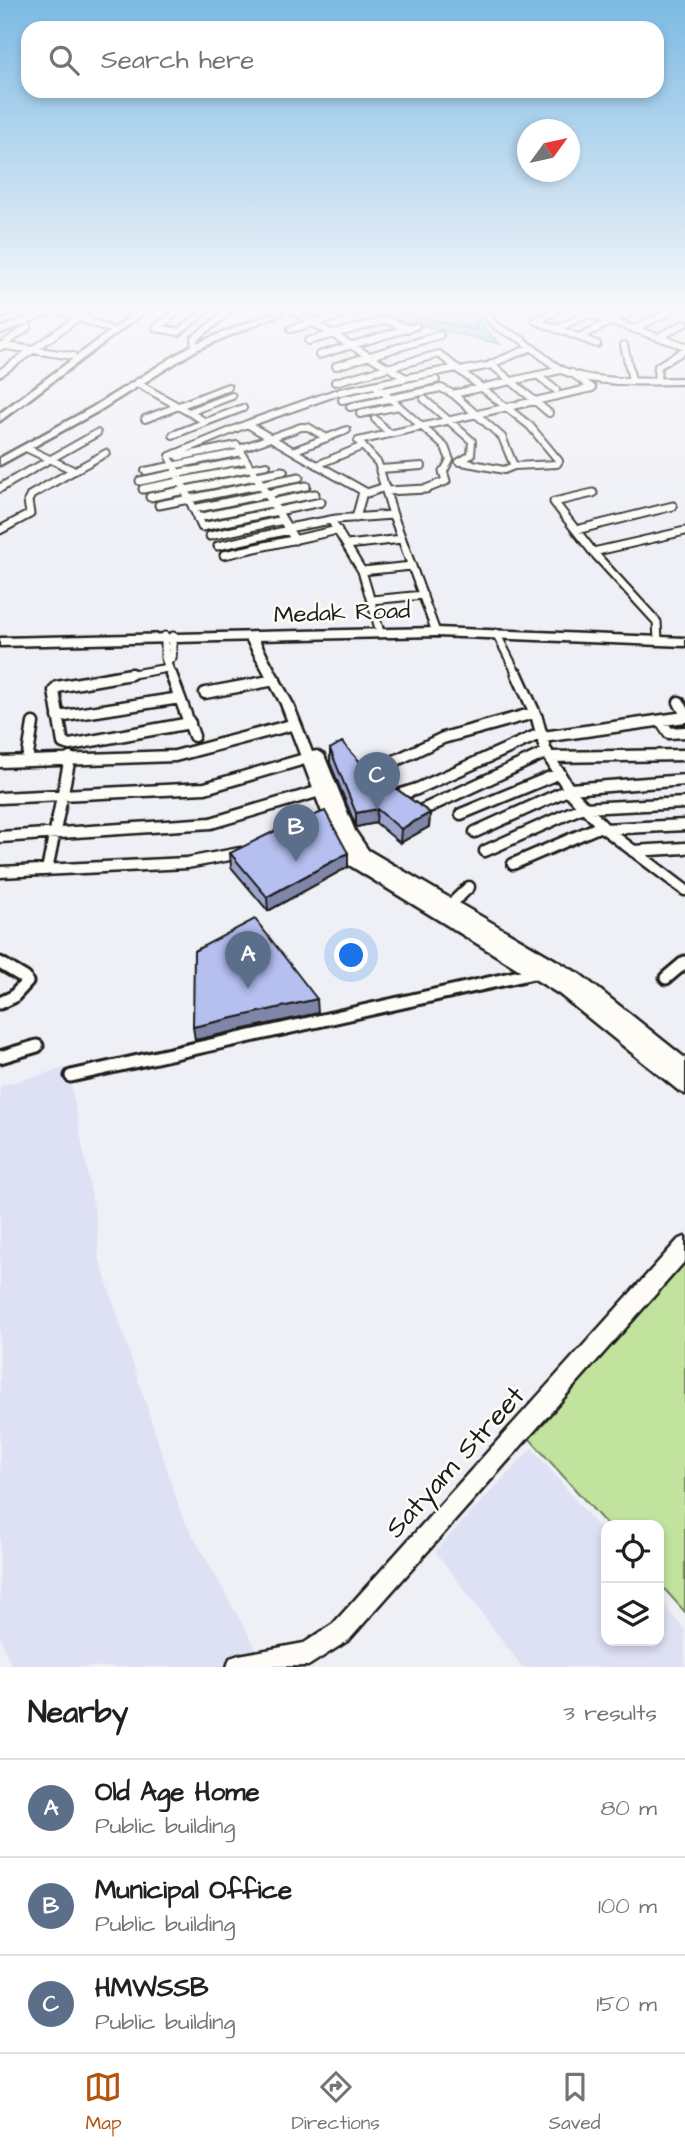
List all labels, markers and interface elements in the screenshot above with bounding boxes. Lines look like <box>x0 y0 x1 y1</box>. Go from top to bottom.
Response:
search box <box>21 21 664 98</box>
icon: search <box>45 41 83 79</box>
text: Search here <box>101 42 254 78</box>
north arrow <box>517 119 580 182</box>
street label: Medak Road <box>273 594 411 632</box>
pin: C <box>354 752 400 810</box>
pin: B <box>273 804 319 862</box>
pin: A <box>225 931 271 989</box>
your location <box>334 938 368 972</box>
street label: Satyam Street <box>376 1377 536 1548</box>
map controls <box>601 1520 664 1646</box>
button: locate <box>601 1520 664 1583</box>
button: layers <box>601 1583 664 1646</box>
text: Nearby <box>28 1692 128 1734</box>
text: 3 results <box>563 1697 657 1729</box>
text: Old Age Home <box>95 1774 259 1810</box>
text: A <box>44 1792 58 1824</box>
text: 80 m <box>600 1792 657 1824</box>
text: Public building <box>95 1810 235 1842</box>
text: Municipal Office <box>95 1872 292 1908</box>
text: B <box>43 1890 59 1922</box>
text: 100 m <box>598 1890 657 1922</box>
text: Public building <box>95 1908 235 1940</box>
text: HMWSSB <box>95 1970 209 2006</box>
text: C <box>43 1988 59 2020</box>
text: 150 m <box>596 1988 657 2020</box>
text: Public building <box>95 2006 235 2038</box>
tab: Map <box>84 2068 122 2137</box>
tab: Directions <box>291 2068 380 2137</box>
tab: Saved <box>549 2068 600 2137</box>

